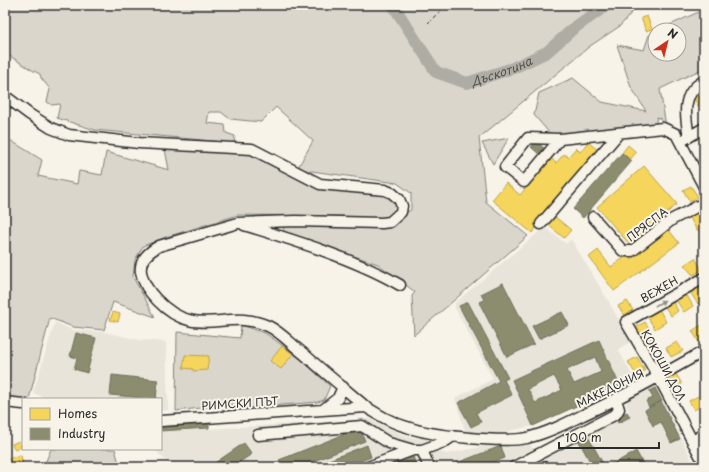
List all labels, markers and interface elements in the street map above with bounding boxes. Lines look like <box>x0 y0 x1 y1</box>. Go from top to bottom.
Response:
north arrow <box>647 22 687 62</box>
text: N <box>665 24 682 43</box>
water label: Дъскотина <box>468 51 535 90</box>
street label: ПРЯСПА <box>623 202 672 245</box>
street label: ВЕЖЕН <box>637 271 681 307</box>
one-way arrow <box>654 299 666 306</box>
street label: КОКОШИ ДОЛ <box>637 326 691 404</box>
street label: МАКЕДОНИЯ <box>573 364 647 412</box>
street label: РИМСКИ ПЪТ <box>201 392 280 414</box>
legend <box>22 398 162 450</box>
text: Homes <box>58 404 97 422</box>
text: Industry <box>58 424 106 442</box>
scale bar <box>559 424 659 450</box>
text: 100 m <box>565 428 602 446</box>

